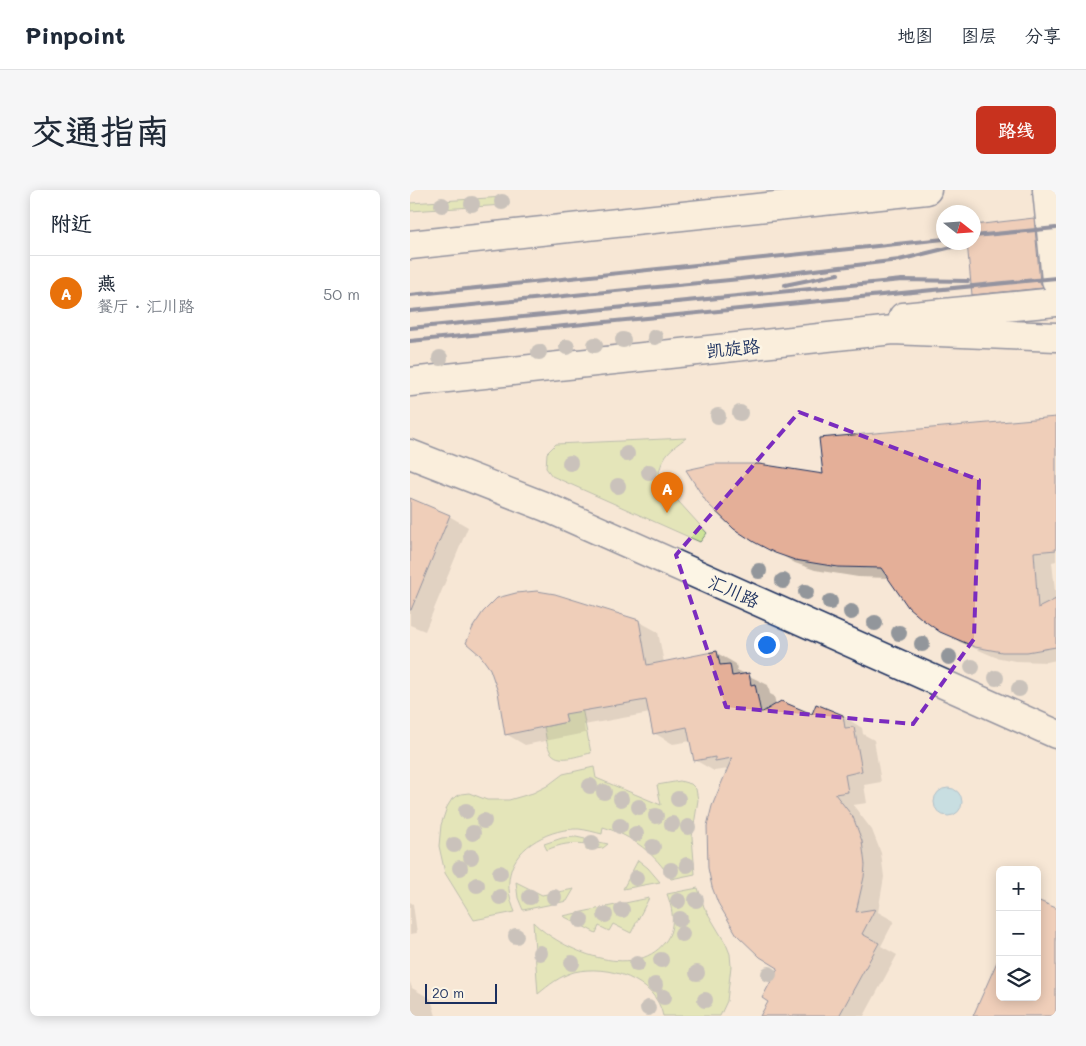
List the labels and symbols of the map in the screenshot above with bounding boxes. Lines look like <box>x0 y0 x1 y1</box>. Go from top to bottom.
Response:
north arrow <box>936 205 981 250</box>
street label: 凯旋路 <box>705 333 761 363</box>
pin: A <box>651 472 683 513</box>
street label: 汇川路 <box>704 569 764 613</box>
your location <box>754 632 780 658</box>
scale bar <box>425 981 498 1004</box>

